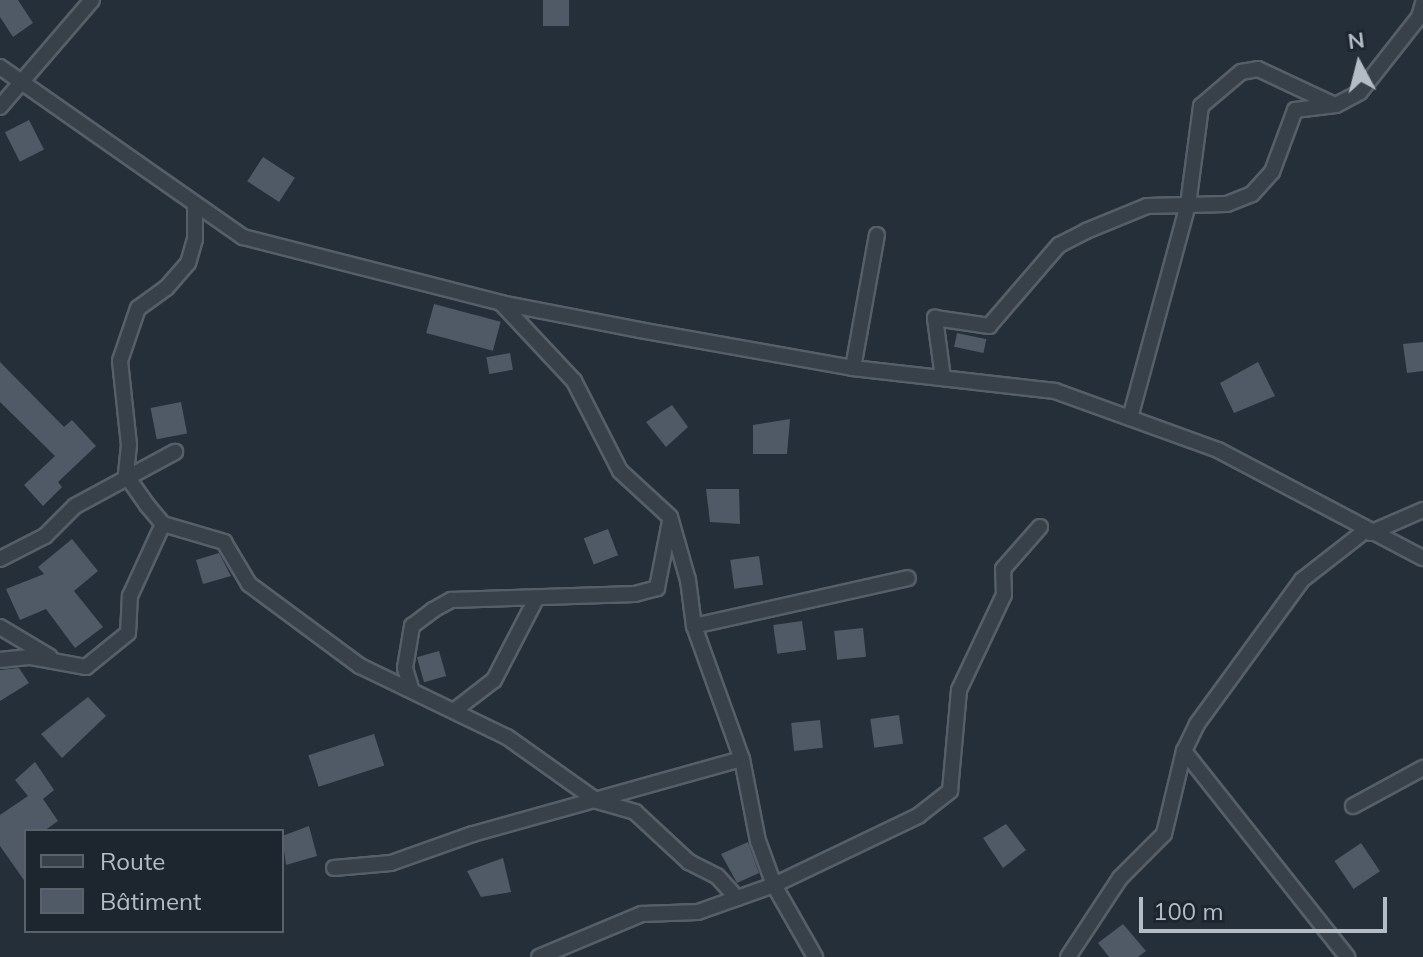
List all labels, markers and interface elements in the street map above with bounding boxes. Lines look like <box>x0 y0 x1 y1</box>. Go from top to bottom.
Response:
north arrow <box>1319 24 1399 104</box>
text: N <box>1346 25 1366 55</box>
legend <box>24 829 284 933</box>
text: Route <box>100 846 165 876</box>
scale bar <box>1143 881 1391 931</box>
text: Bâtiment <box>100 886 201 916</box>
text: 100 m <box>1153 896 1224 926</box>

